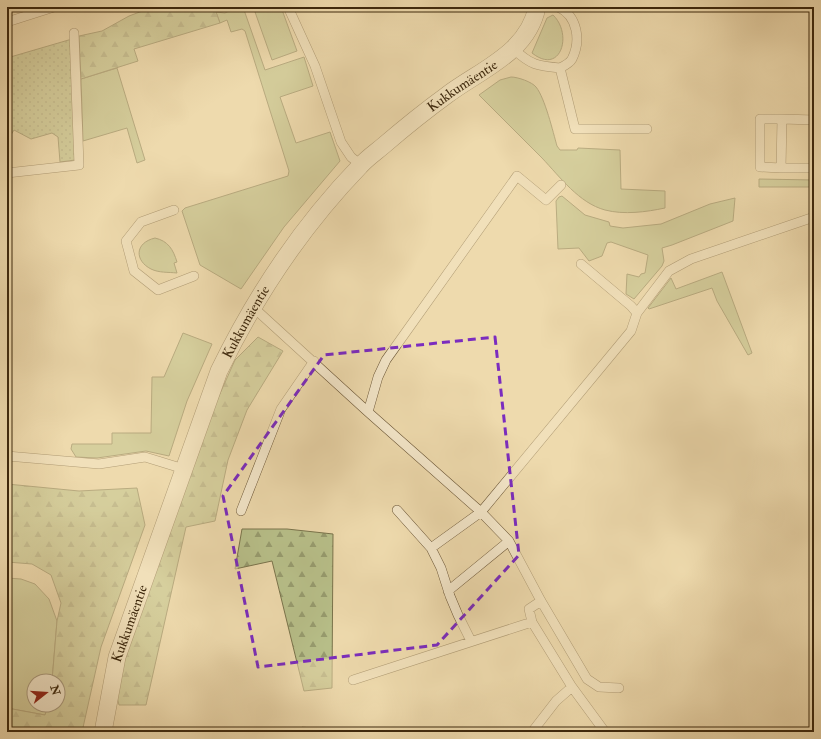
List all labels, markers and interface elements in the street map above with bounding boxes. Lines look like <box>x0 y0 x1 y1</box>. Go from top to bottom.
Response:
street label: Kukkumäentie <box>424 56 501 115</box>
street label: Kukkumäentie <box>218 282 273 361</box>
street label: Kukkumäentie <box>107 582 151 664</box>
north arrow <box>26 673 66 713</box>
text: N <box>47 683 63 698</box>

